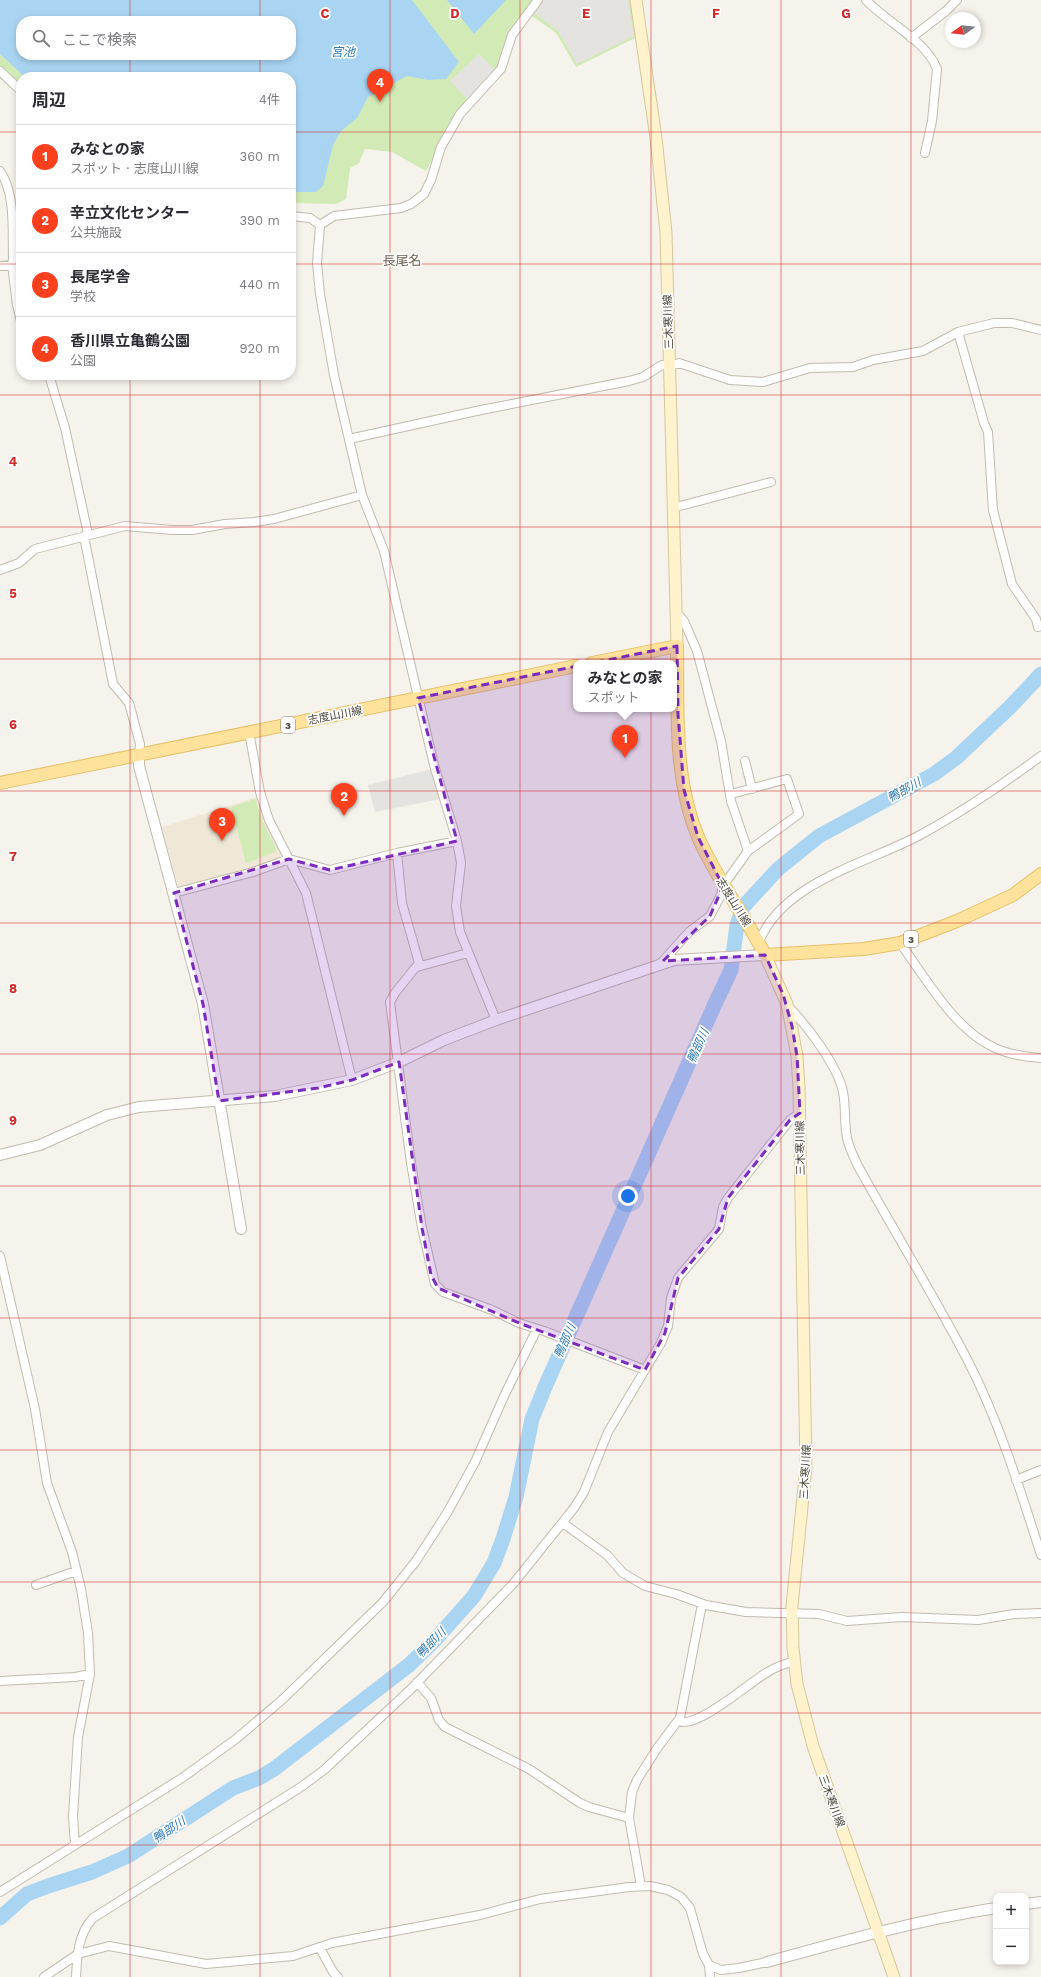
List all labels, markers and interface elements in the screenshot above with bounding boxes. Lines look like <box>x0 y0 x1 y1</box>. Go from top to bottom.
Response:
text: C <box>321 6 330 21</box>
text: D <box>450 6 460 21</box>
text: E <box>582 6 590 21</box>
text: F <box>712 6 720 21</box>
text: G <box>841 6 851 21</box>
north arrow <box>945 12 981 48</box>
search box <box>16 16 296 60</box>
icon: search <box>30 27 52 49</box>
text: ここで検索 <box>62 31 137 49</box>
water label: 宮池 <box>331 45 356 59</box>
pin: 4 <box>367 69 393 102</box>
text: 周辺 <box>32 90 66 110</box>
text: 4件 <box>259 92 280 107</box>
text: みなとの家 <box>70 140 145 158</box>
text: 1 <box>42 149 48 164</box>
text: 360 m <box>240 149 280 164</box>
text: スポット · 志度山川線 <box>70 161 199 176</box>
text: 辛立文化センター <box>70 204 190 222</box>
text: 2 <box>41 213 49 228</box>
text: 390 m <box>239 213 280 228</box>
text: 公共施設 <box>70 225 122 240</box>
district label: 長尾名 <box>382 253 422 268</box>
text: 長尾学舎 <box>70 268 130 286</box>
text: 3 <box>41 277 49 292</box>
text: 440 m <box>239 277 280 292</box>
text: 学校 <box>70 289 96 304</box>
street label: 三木寒川線 <box>661 294 676 350</box>
text: 香川県立亀鶴公園 <box>70 332 190 350</box>
text: 4 <box>41 341 49 356</box>
text: 920 m <box>239 341 280 356</box>
text: 公園 <box>70 353 96 368</box>
text: 4 <box>9 454 18 469</box>
text: 5 <box>9 586 17 601</box>
popup <box>573 660 677 712</box>
text: みなとの家 <box>588 669 662 687</box>
text: スポット <box>588 690 640 705</box>
street label: 志度山川線 <box>307 704 363 727</box>
text: 6 <box>9 717 17 732</box>
road number: 3 <box>281 717 295 733</box>
pin: 1 <box>612 725 638 758</box>
water label: 鴨部川 <box>885 774 925 805</box>
pin: 2 <box>331 783 357 816</box>
pin: 3 <box>209 808 235 841</box>
text: 7 <box>9 849 17 864</box>
street label: 志度山川線 <box>713 875 754 929</box>
road number: 3 <box>904 931 918 947</box>
text: 8 <box>9 981 17 996</box>
water label: 鴨部川 <box>684 1025 713 1065</box>
text: 9 <box>9 1113 17 1128</box>
street label: 三木寒川線 <box>794 1120 807 1176</box>
your location <box>618 1186 638 1206</box>
water label: 鴨部川 <box>551 1320 580 1360</box>
street label: 三木寒川線 <box>798 1444 813 1500</box>
water label: 鴨部川 <box>413 1624 450 1661</box>
street label: 三木寒川線 <box>816 1773 847 1829</box>
water label: 鴨部川 <box>150 1813 190 1846</box>
map controls <box>993 1893 1029 1965</box>
button: + <box>993 1893 1029 1929</box>
button: − <box>993 1929 1029 1965</box>

